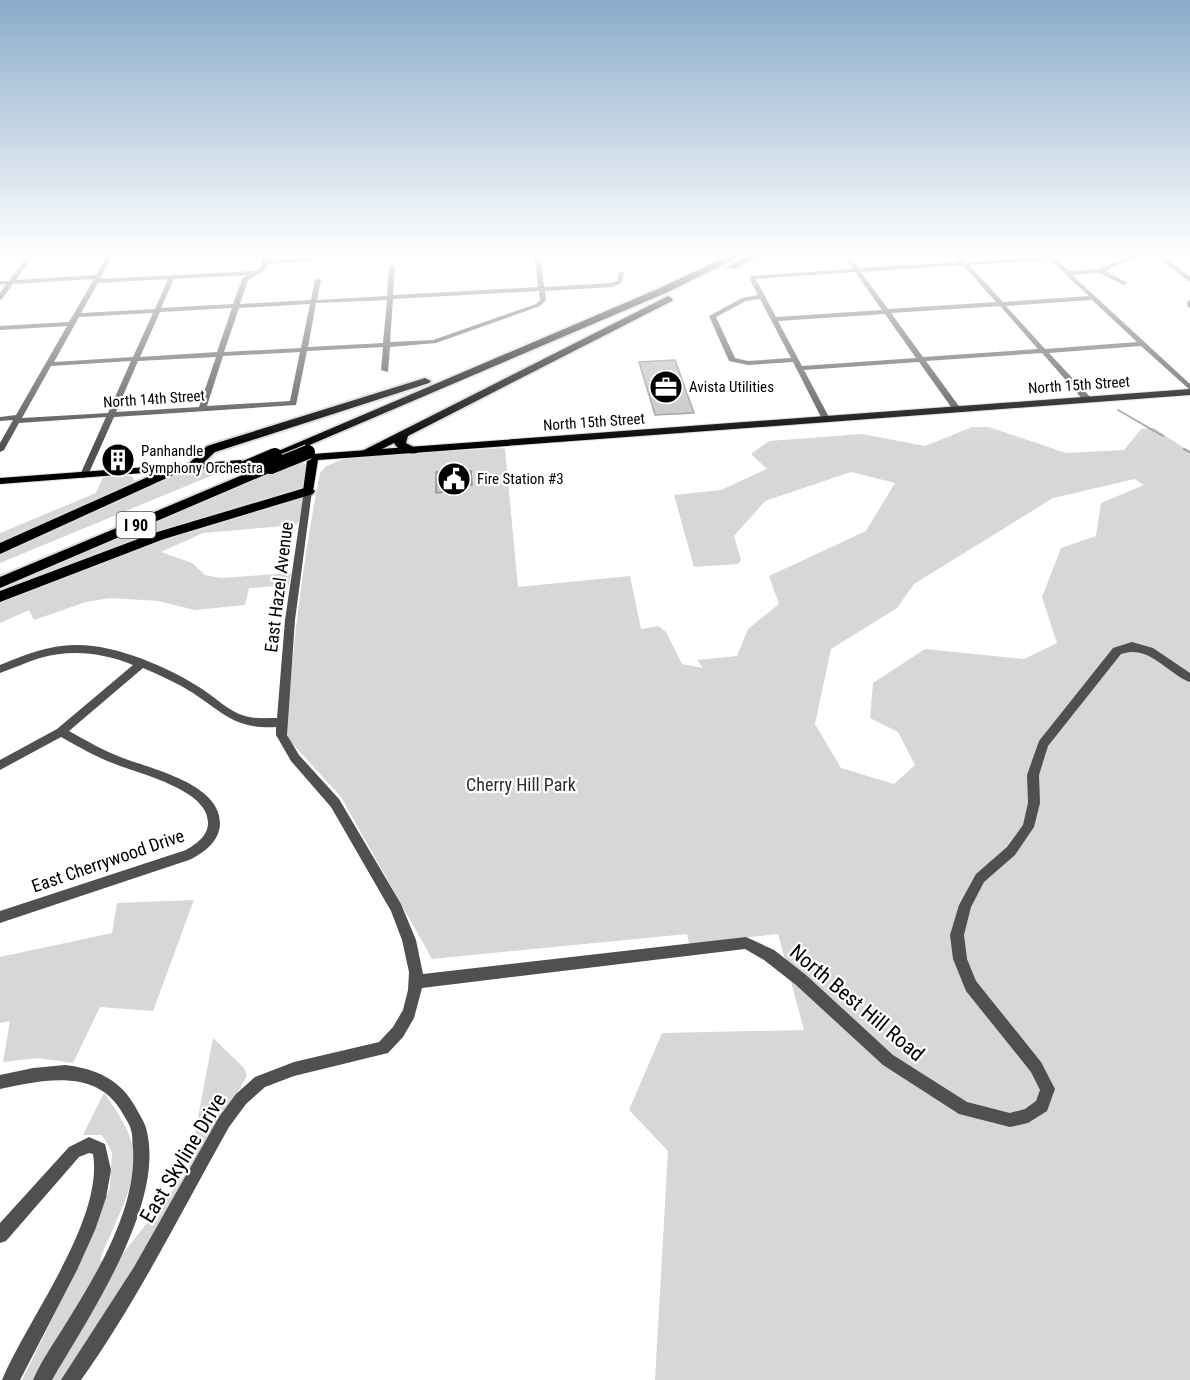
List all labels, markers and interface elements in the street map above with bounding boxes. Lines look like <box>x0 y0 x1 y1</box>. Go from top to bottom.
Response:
office icon: Avista Utilities <box>648 369 684 405</box>
street label: North 15th Street <box>1028 372 1130 398</box>
place label: Avista Utilities <box>689 378 774 396</box>
street label: North 14th Street <box>103 386 205 412</box>
street label: North 15th Street <box>543 409 645 435</box>
building icon: Panhandle Symphony Orchestra <box>100 442 136 478</box>
place label: Panhandle Symphony Orchestra <box>141 442 263 477</box>
public building icon: Fire Station #3 <box>436 461 472 497</box>
place label: Fire Station #3 <box>477 470 564 488</box>
road number: I 90 <box>116 512 156 538</box>
street label: East Hazel Avenue <box>260 520 297 653</box>
park label: Cherry Hill Park <box>466 774 576 795</box>
street label: East Cherrywood Drive <box>29 825 187 896</box>
street label: North Best Hill Road <box>785 940 929 1066</box>
street label: East Skyline Drive <box>135 1089 231 1227</box>

